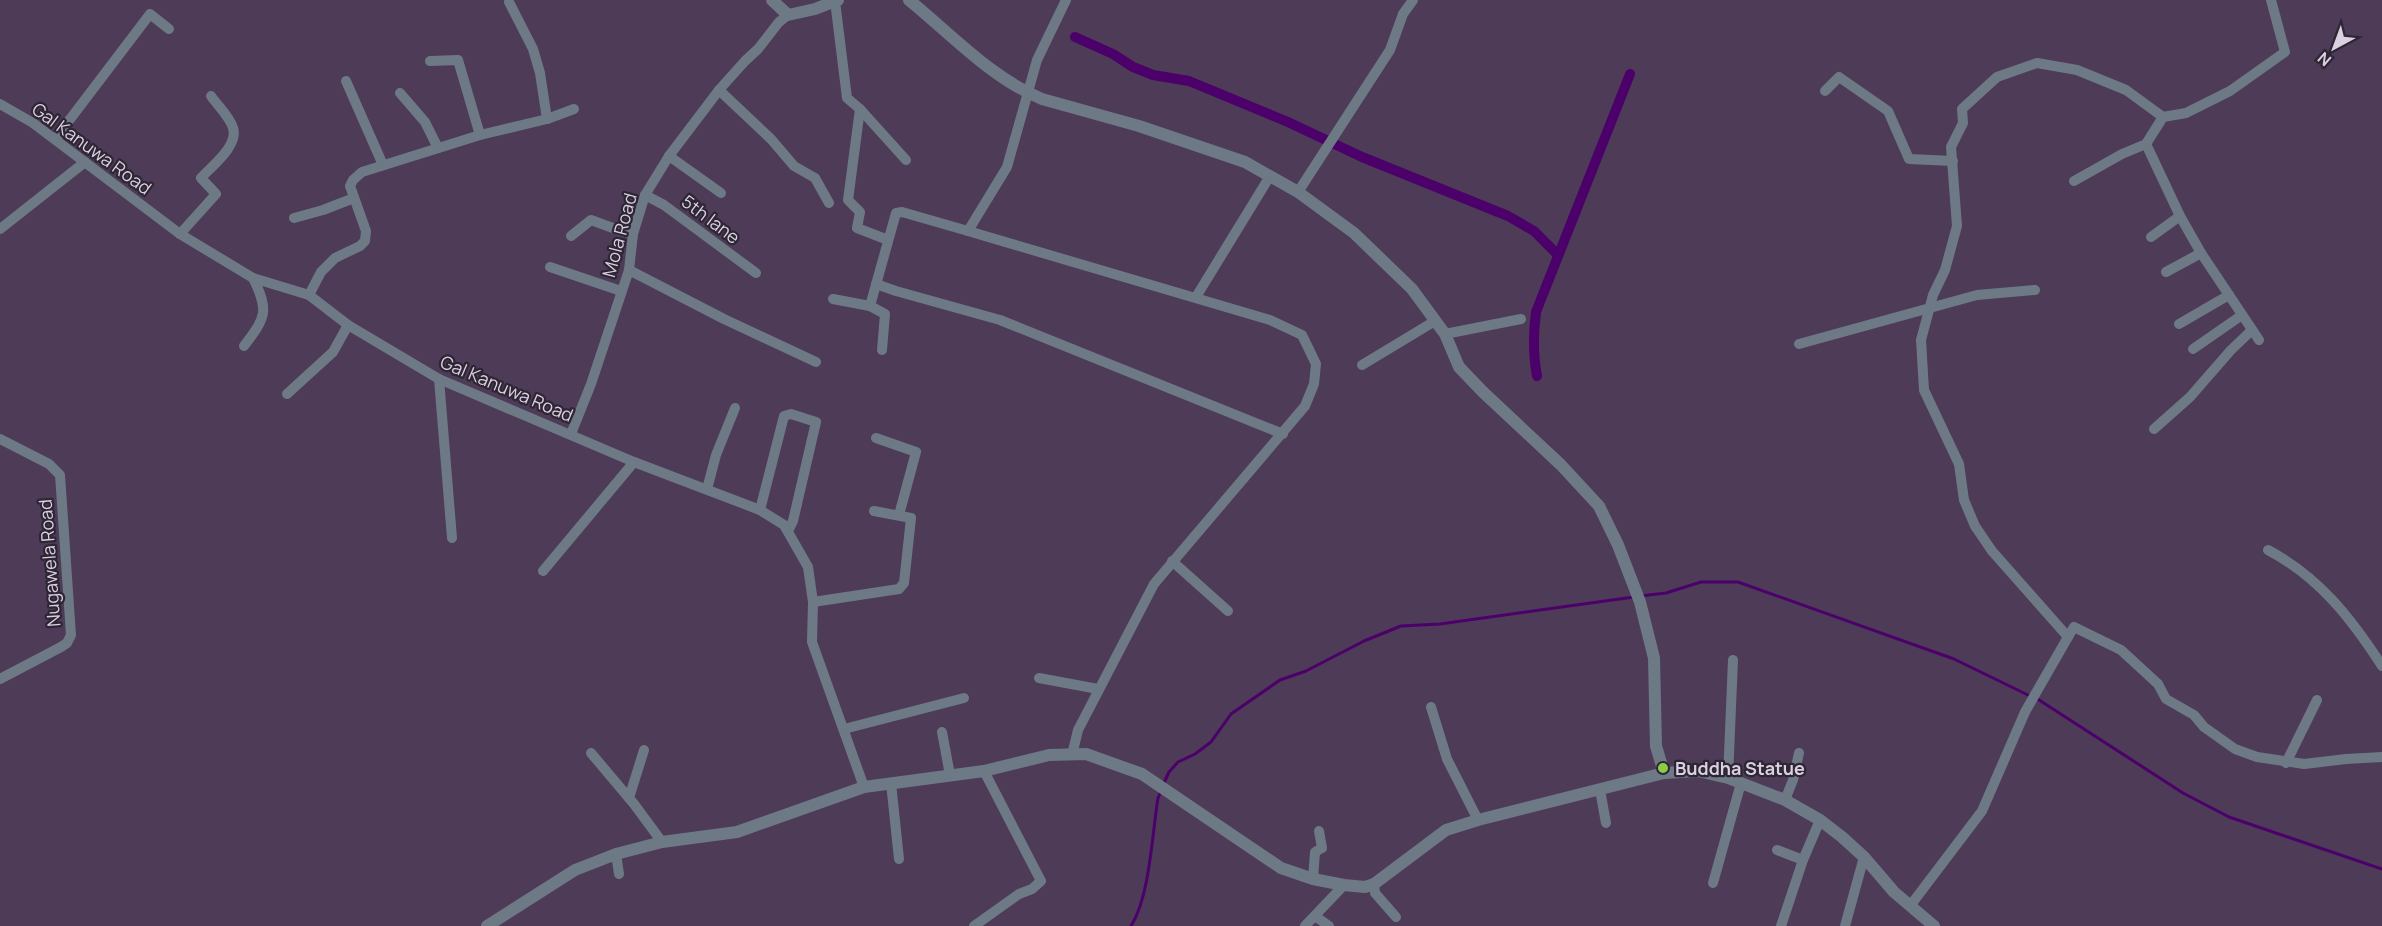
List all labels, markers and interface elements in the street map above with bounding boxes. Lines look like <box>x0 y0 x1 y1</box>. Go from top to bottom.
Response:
north arrow <box>2304 18 2364 78</box>
text: N <box>2313 47 2336 71</box>
street label: Gal Kanuwa Road <box>27 97 157 199</box>
street label: 5th lane <box>677 189 745 249</box>
street label: Mola Road <box>596 190 642 280</box>
street label: Gal Kanuwa Road <box>437 349 577 427</box>
street label: Nugawela Road <box>33 498 65 628</box>
place label: Buddha Statue <box>1675 756 1805 780</box>
marker: Buddha Statue <box>1656 761 1670 775</box>

